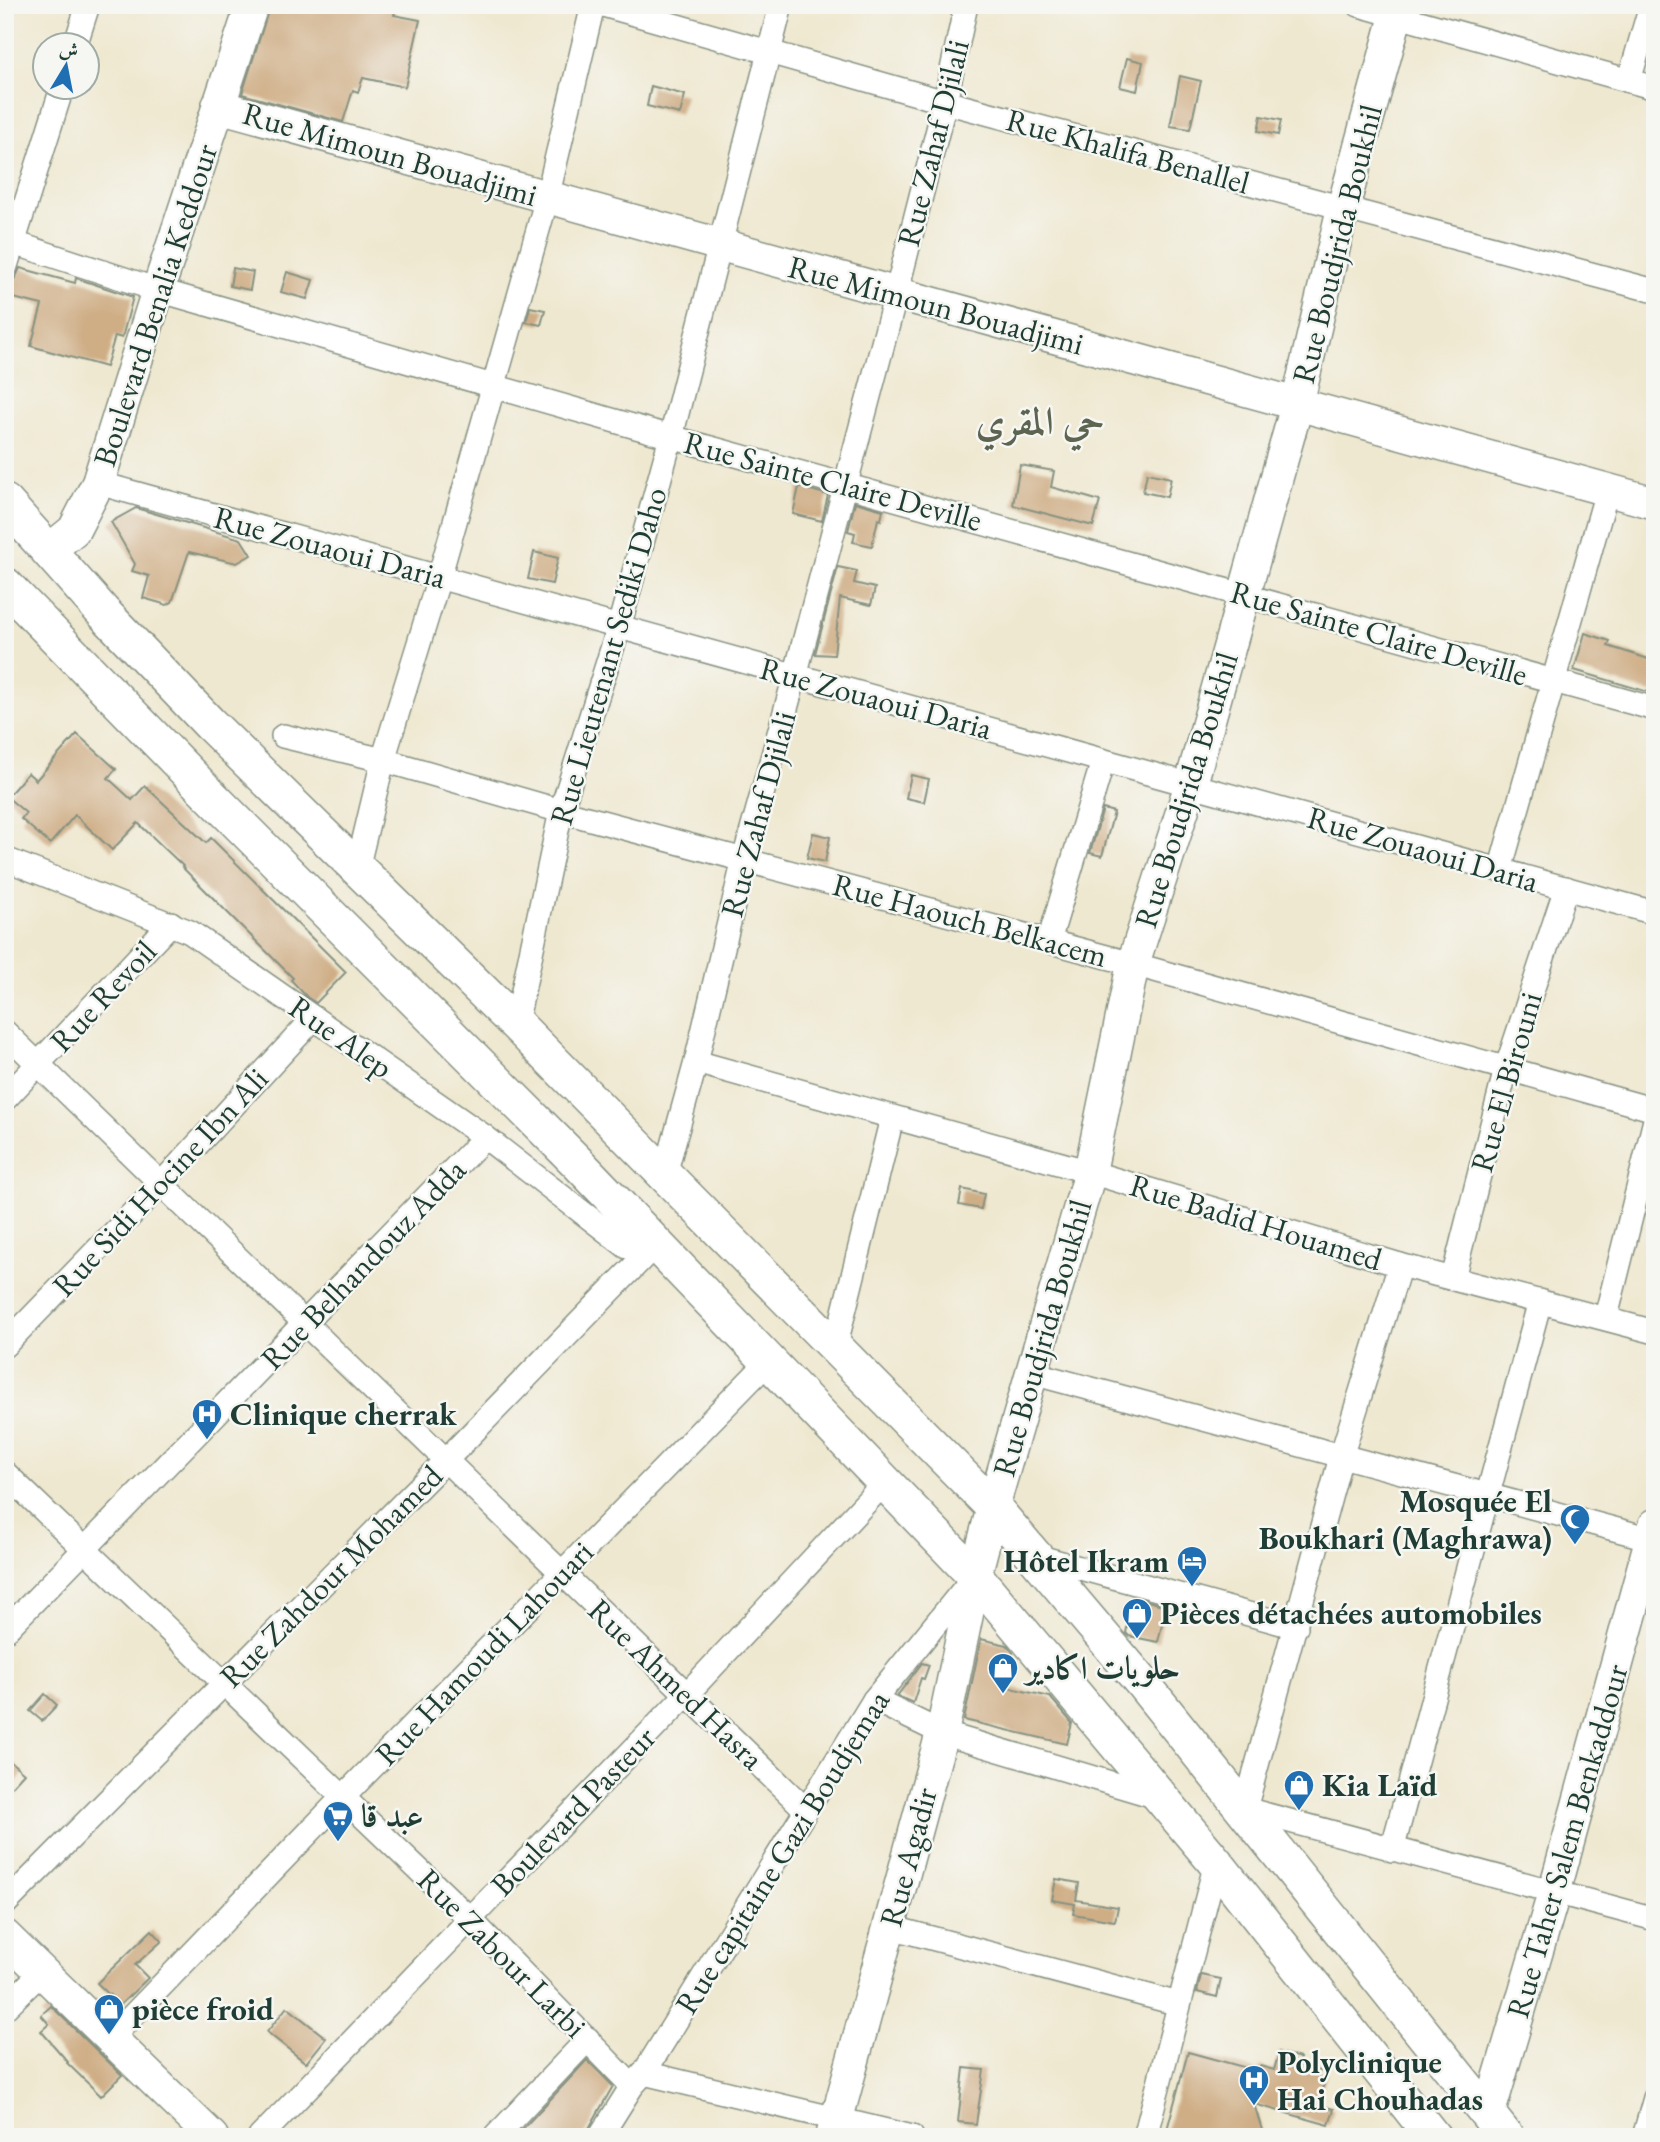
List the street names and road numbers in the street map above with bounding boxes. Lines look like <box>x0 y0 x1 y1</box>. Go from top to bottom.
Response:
street label: Rue Zahaf Djilali <box>887 35 979 251</box>
street label: Rue Mimoun Bouadjimi <box>238 92 542 216</box>
street label: Rue Khalifa Benallel <box>1002 98 1255 204</box>
street label: Rue Boudjrida Boukhil <box>1282 100 1392 388</box>
street label: Boulevard Benalia Keddour <box>83 138 227 472</box>
street label: Rue Mimoun Bouadjimi <box>784 245 1089 365</box>
street label: Rue Sainte Claire Deville <box>679 421 987 541</box>
street label: Rue Lieutenant Sediki Daho <box>540 482 676 830</box>
street label: Rue Zouaoui Daria <box>209 496 451 598</box>
street label: Rue Sainte Claire Deville <box>1226 571 1532 695</box>
street label: Rue Zouaoui Daria <box>755 647 997 749</box>
street label: Rue Boudjrida Boukhil <box>1124 647 1248 933</box>
street label: Rue Zahaf Djilali <box>710 706 806 922</box>
street label: Rue Zouaoui Daria <box>1303 796 1544 902</box>
street label: Rue Haouch Belkacem <box>828 863 1112 977</box>
street label: Rue Revoil <box>40 931 166 1061</box>
street label: Rue Alep <box>281 986 401 1088</box>
street label: Rue El Birouni <box>1460 987 1552 1177</box>
street label: Rue Sidi Hocine Ibn Ali <box>43 1058 277 1305</box>
street label: Rue Belhandouz Adda <box>251 1149 475 1379</box>
street label: Rue Badid Houamed <box>1125 1164 1388 1281</box>
street label: Rue Boudjrida Boukhil <box>982 1195 1102 1481</box>
street label: Rue Zahdour Mohamed <box>210 1455 452 1697</box>
street label: Rue Hamoudi Lahouari <box>366 1531 602 1774</box>
street label: Rue Ahmed Hasra <box>579 1589 773 1779</box>
street label: Rue Taher Salem Benkaddour <box>1496 1659 1638 2023</box>
street label: Rue capitaine Gazi Boudjemaa <box>665 1682 899 2022</box>
street label: Boulevard Pasteur <box>481 1717 665 1905</box>
street label: Rue Agadir <box>869 1783 947 1931</box>
street label: Rue Zabour Larbi <box>408 1859 596 2047</box>

